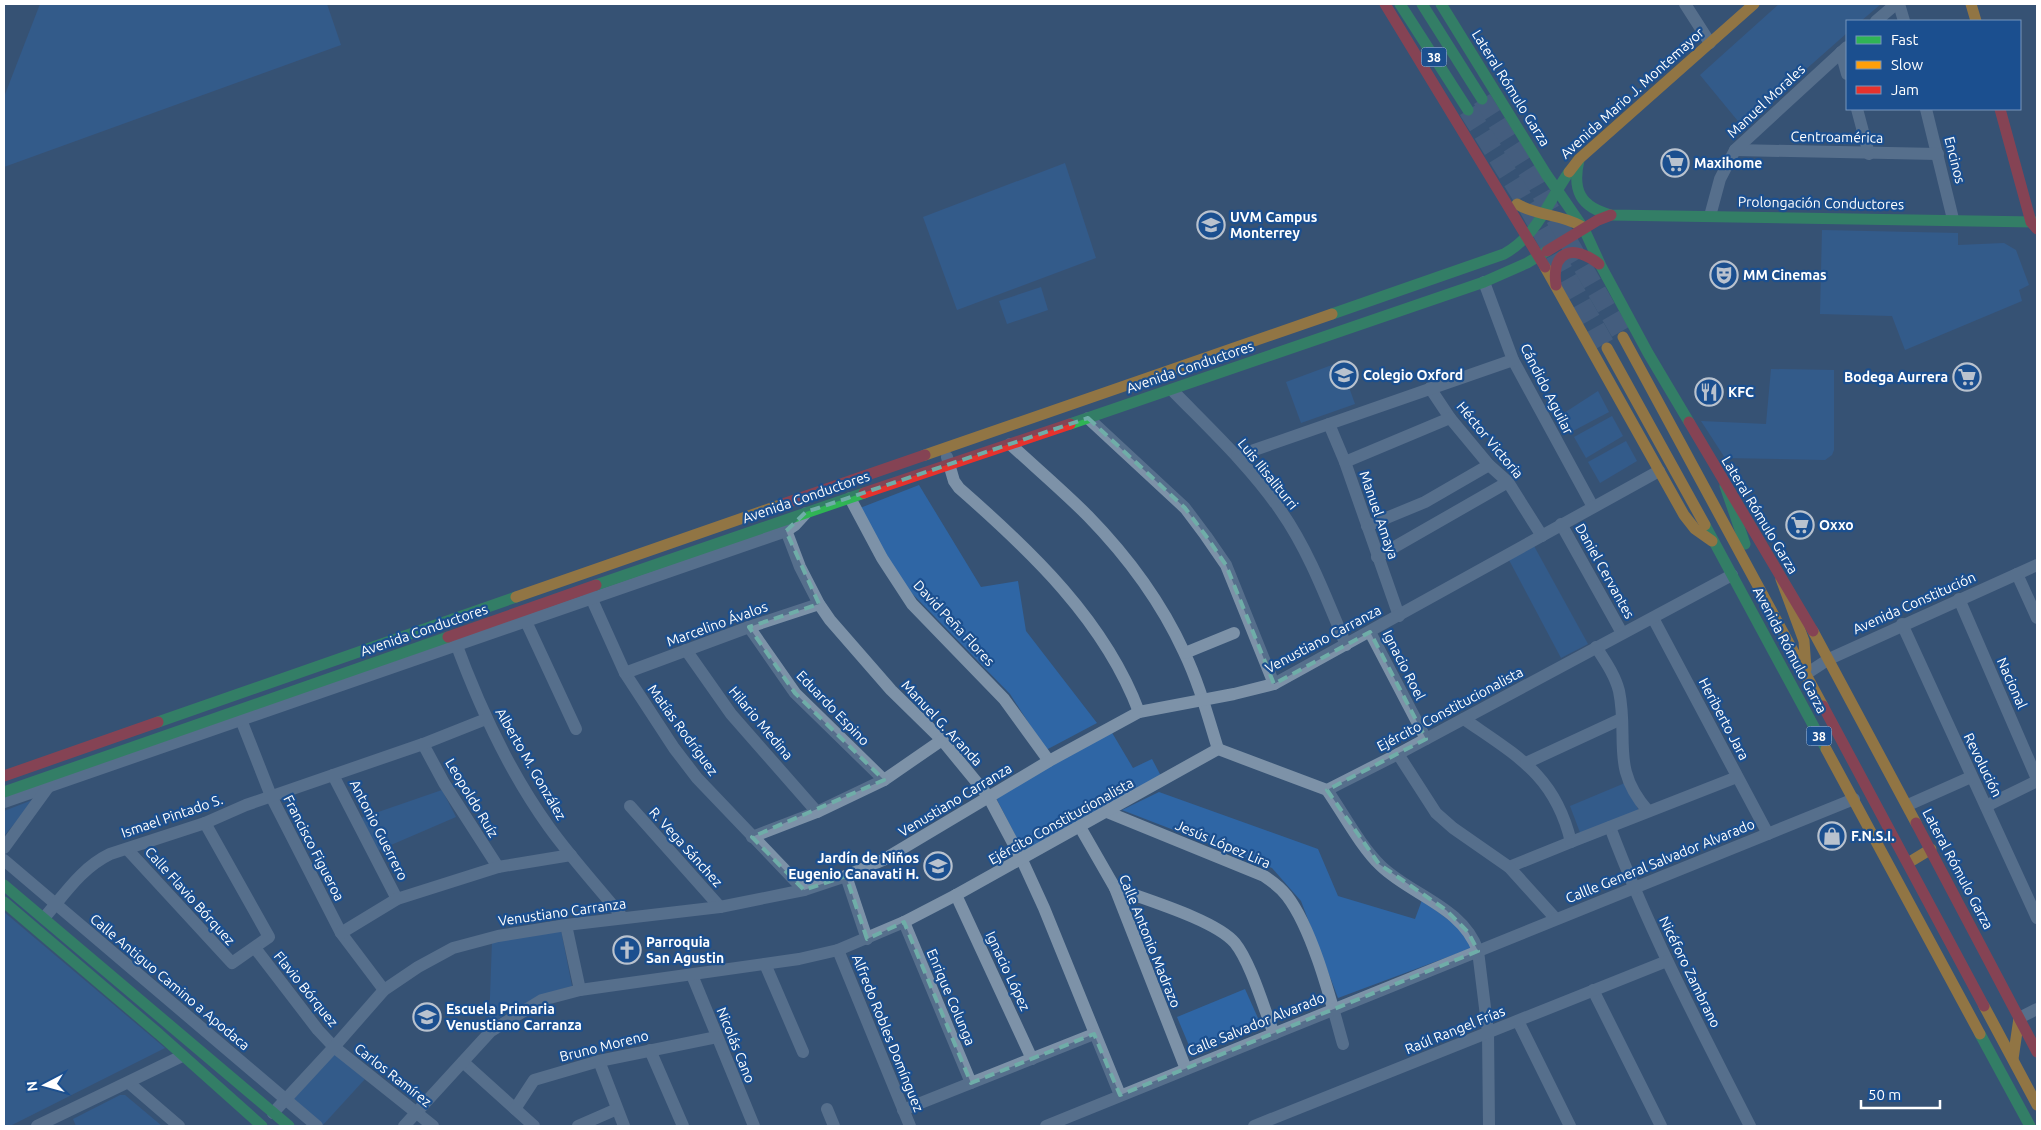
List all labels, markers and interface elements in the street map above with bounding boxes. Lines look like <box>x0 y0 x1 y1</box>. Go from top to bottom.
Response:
legend <box>1846 20 2021 110</box>
street label: Avenida Mario J. Montemayor <box>1557 24 1708 162</box>
street label: Lateral Rómulo Garza <box>1469 27 1553 149</box>
text: Fast <box>1891 31 1919 48</box>
road number: 38 <box>1422 48 1446 66</box>
text: Slow <box>1891 56 1924 73</box>
street label: Manuel Morales <box>1724 61 1808 141</box>
text: Jam <box>1891 81 1919 98</box>
street label: Centroamérica <box>1791 128 1883 146</box>
street label: Encinos <box>1941 135 1969 185</box>
supermarket icon: Maxihome <box>1660 148 1690 178</box>
place label: Maxihome <box>1694 155 1762 171</box>
street label: Prolongación Conductores <box>1738 194 1904 212</box>
place label: UVM Campus Monterrey <box>1230 209 1318 241</box>
school or university icon: UVM Campus Monterrey <box>1196 210 1226 240</box>
theatre icon: MM Cinemas <box>1709 260 1739 290</box>
place label: MM Cinemas <box>1743 267 1827 283</box>
street label: Avenida Conductores <box>1124 338 1256 396</box>
street label: Cándido Aguilar <box>1517 341 1577 438</box>
school or university icon: Colegio Oxford <box>1329 360 1359 390</box>
supermarket icon: Bodega Aurrera <box>1952 362 1982 392</box>
place label: Colegio Oxford <box>1363 367 1463 383</box>
place label: Bodega Aurrera <box>1844 369 1948 385</box>
restaurant icon: KFC <box>1694 377 1724 407</box>
place label: KFC <box>1728 384 1754 400</box>
street label: Héctor Victoria <box>1453 398 1527 482</box>
street label: Luis Ilisaliturri <box>1235 435 1301 513</box>
street label: Lateral Rómulo Garza <box>1719 453 1801 577</box>
street label: Avenida Conductores <box>740 468 872 526</box>
street label: Manuel Amaya <box>1356 469 1402 561</box>
supermarket icon: Oxxo <box>1785 510 1815 540</box>
place label: Oxxo <box>1819 517 1854 533</box>
street label: Daniel Cervantes <box>1572 521 1638 621</box>
street label: Avenida Constitución <box>1850 569 1978 637</box>
street label: David Peña Flores <box>910 577 998 669</box>
street label: Avenida Rómulo Garza <box>1750 584 1830 716</box>
street label: Marcelino Ávalos <box>664 597 770 650</box>
street label: Avenida Conductores <box>358 601 490 659</box>
street label: Venustiano Carranza <box>1262 602 1384 676</box>
street label: Ignacio Roel <box>1380 627 1429 703</box>
street label: Nacional <box>1994 655 2030 711</box>
street label: Ejército Constitucionalista <box>1374 664 1526 754</box>
street label: Eduardo Espino <box>793 667 873 749</box>
street label: Heriberto Jara <box>1696 675 1752 763</box>
street label: Manuel G. Aranda <box>898 677 986 769</box>
street label: Matías Rodríguez <box>645 681 721 779</box>
street label: Hilario Medina <box>726 683 796 763</box>
street label: Alberto M. González <box>492 705 570 823</box>
road number: 38 <box>1806 726 1832 746</box>
street label: Revolución <box>1961 730 2005 800</box>
street label: Leopoldo Ruíz <box>442 756 502 840</box>
street label: Venustiano Carranza <box>896 760 1014 840</box>
street label: Ejército Constitucionalista <box>986 774 1136 868</box>
street label: Antonio Guerrero <box>347 777 411 883</box>
street label: Ismael Pintado S. <box>119 791 225 841</box>
street label: Francisco Figueroa <box>280 792 348 904</box>
street label: R. Vega Sánchez <box>646 804 726 890</box>
street label: Lateral Rómulo Garza <box>1919 806 1997 932</box>
street label: Callle General Salvador Alvarado <box>1563 816 1757 906</box>
street label: Jesús López Lira <box>1173 817 1273 871</box>
shop icon: F.N.S.I. <box>1817 821 1847 851</box>
place label: F.N.S.I. <box>1851 828 1895 844</box>
street label: Calle Flavio Bórquez <box>142 844 238 948</box>
place label: Jardín de Niños Eugenio Canavati H. <box>788 850 919 882</box>
school or university icon: Jardín de Niños Eugenio Canavati H. <box>923 851 953 881</box>
street label: Calle Antonio Madrazo <box>1116 872 1184 1010</box>
street label: Venustiano Carranza <box>497 895 627 929</box>
street label: Calle Antiguo Camino a Apodaca <box>87 911 253 1053</box>
street label: Nicéforo Zambrano <box>1656 914 1724 1030</box>
street label: Ignacio López <box>983 929 1033 1013</box>
place label: Parroquia San Agustin <box>646 934 724 966</box>
church icon: Parroquia San Agustin <box>612 935 642 965</box>
street label: Enrique Colunga <box>923 946 979 1048</box>
street label: Flavio Bórquez <box>271 948 341 1030</box>
street label: Alfredo Robles Domínguez <box>849 952 927 1114</box>
street label: Calle Salvador Alvarado <box>1185 989 1327 1059</box>
place label: Escuela Primaria Venustiano Carranza <box>446 1001 582 1033</box>
school or university icon: Escuela Primaria Venustiano Carranza <box>412 1002 442 1032</box>
street label: Raúl Rangel Frías <box>1403 1003 1507 1057</box>
street label: Nicolás Cano <box>714 1005 758 1085</box>
street label: Bruno Moreno <box>558 1027 650 1065</box>
street label: Carlos Ramírez <box>351 1040 435 1110</box>
north arrow <box>20 1060 70 1110</box>
scale bar <box>1861 1078 1940 1110</box>
text: N <box>24 1080 41 1092</box>
text: 50 m <box>1868 1086 1901 1103</box>

